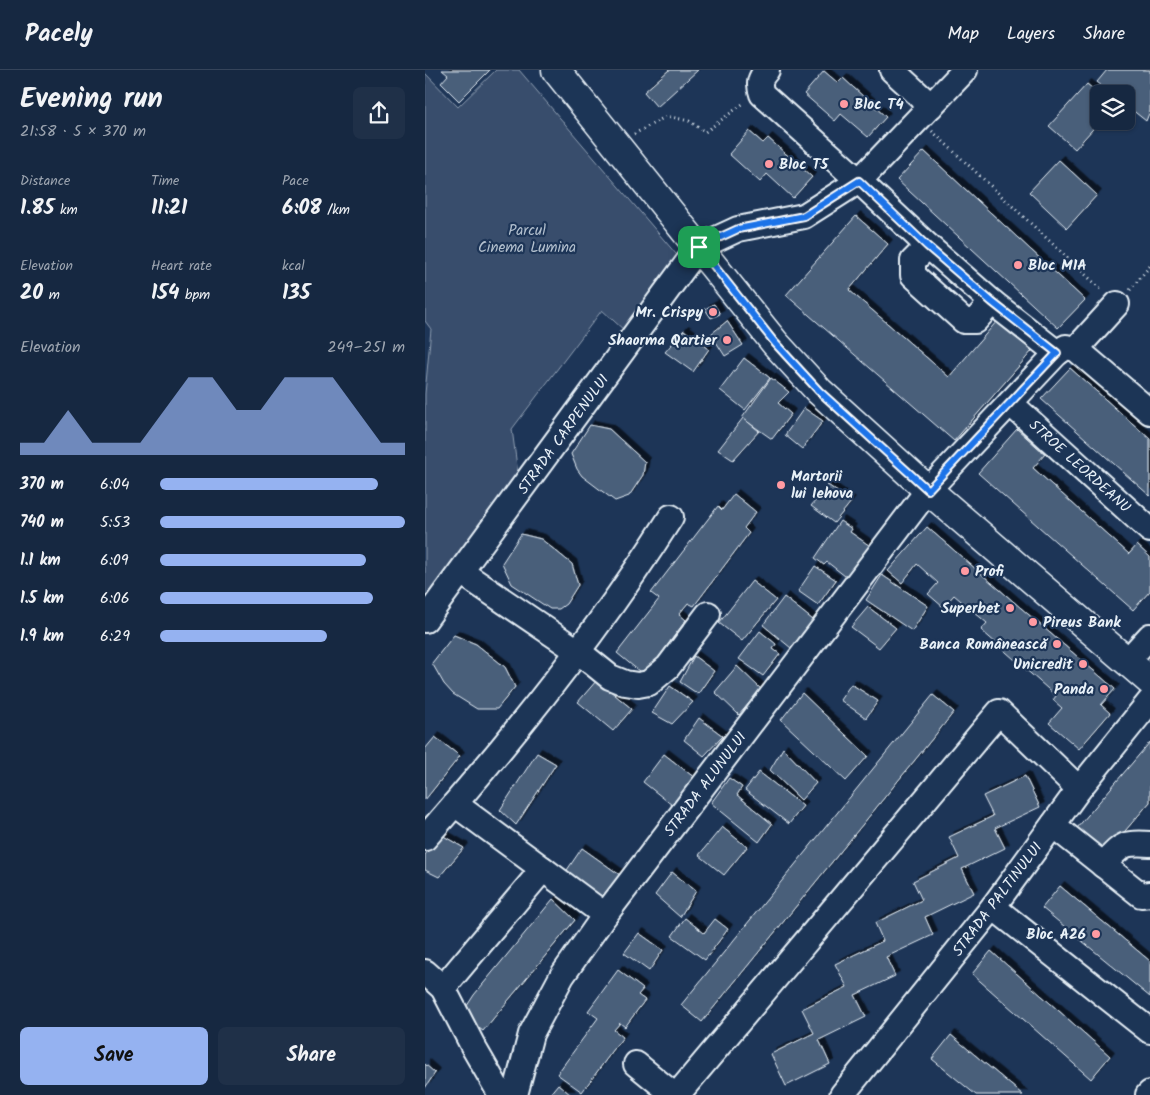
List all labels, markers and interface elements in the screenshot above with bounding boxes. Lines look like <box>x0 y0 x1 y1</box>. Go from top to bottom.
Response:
text: Pacely <box>25 15 93 54</box>
text: Map <box>948 20 979 49</box>
text: Layers <box>1007 20 1055 49</box>
text: Share <box>1083 20 1125 49</box>
text: Evening run <box>20 77 163 122</box>
map controls <box>1090 85 1135 130</box>
button: layers <box>1090 85 1135 130</box>
button: share <box>353 87 405 139</box>
place label: Bloc T4 <box>854 93 904 117</box>
marker: Bloc T4 <box>838 98 850 110</box>
text: 21:58 · 5 × 370 m <box>20 119 146 144</box>
place label: Bloc T5 <box>779 153 829 177</box>
marker: Bloc T5 <box>763 158 775 170</box>
text: Distance <box>20 170 70 192</box>
text: Time <box>151 170 179 192</box>
text: Pace <box>282 170 309 192</box>
text: 1.85 <box>20 192 54 225</box>
text: 11:21 <box>151 192 187 225</box>
text: 6:08 <box>282 192 322 225</box>
text: km <box>54 199 78 221</box>
text: /km <box>322 199 350 221</box>
park label: Parcul Cinema Lumina <box>478 219 576 260</box>
pin <box>678 226 720 268</box>
icon: arrive <box>685 233 713 261</box>
place label: Bloc M1A <box>1028 254 1087 278</box>
text: Elevation <box>20 255 73 277</box>
text: Heart rate <box>151 255 212 277</box>
text: kcal <box>282 255 305 277</box>
marker: Bloc M1A <box>1012 259 1024 271</box>
text: 20 <box>20 277 43 310</box>
text: 154 <box>151 277 179 310</box>
text: 135 <box>282 277 310 310</box>
text: m <box>43 284 60 306</box>
text: bpm <box>179 284 210 306</box>
place label: Mr. Crispy <box>635 301 703 325</box>
marker: Mr. Crispy <box>707 306 719 318</box>
place label: Shaorma Qartier <box>608 329 718 353</box>
marker: Shaorma Qartier <box>721 334 733 346</box>
text: Elevation <box>20 335 81 360</box>
text: 249–251 m <box>327 335 405 360</box>
street label: STRADA CARPENULUI <box>512 369 616 500</box>
street label: STROE LEORDEANU <box>1023 414 1136 519</box>
place label: Martorii lui Iehova <box>791 465 854 506</box>
text: 370 m <box>20 472 64 497</box>
text: 6:04 <box>100 472 130 497</box>
marker: Martorii lui Iehova <box>775 479 787 491</box>
text: 740 m <box>20 510 64 535</box>
text: 5:53 <box>100 510 130 535</box>
text: 1.1 km <box>20 548 61 573</box>
text: 6:09 <box>100 548 129 573</box>
place label: Profi <box>975 560 1005 584</box>
marker: Profi <box>959 565 971 577</box>
text: 1.5 km <box>20 586 64 611</box>
text: 6:06 <box>100 586 130 611</box>
place label: Superbet <box>941 597 1000 621</box>
marker: Superbet <box>1004 602 1016 614</box>
place label: Pireus Bank <box>1043 611 1121 635</box>
marker: Pireus Bank <box>1027 616 1039 628</box>
text: 1.9 km <box>20 624 64 649</box>
text: 6:29 <box>100 624 130 649</box>
place label: Banca Românească <box>920 633 1049 657</box>
marker: Banca Românească <box>1051 638 1063 650</box>
place label: Unicredit <box>1013 653 1073 677</box>
marker: Unicredit <box>1077 658 1089 670</box>
place label: Panda <box>1054 678 1094 702</box>
marker: Panda <box>1098 683 1110 695</box>
street label: STRADA ALUNULUI <box>658 727 753 842</box>
street label: STRADA PALTINULUI <box>947 837 1049 962</box>
place label: Bloc A26 <box>1026 923 1086 947</box>
marker: Bloc A26 <box>1090 928 1102 940</box>
button: Save <box>20 1027 208 1085</box>
button: Share <box>218 1027 405 1085</box>

